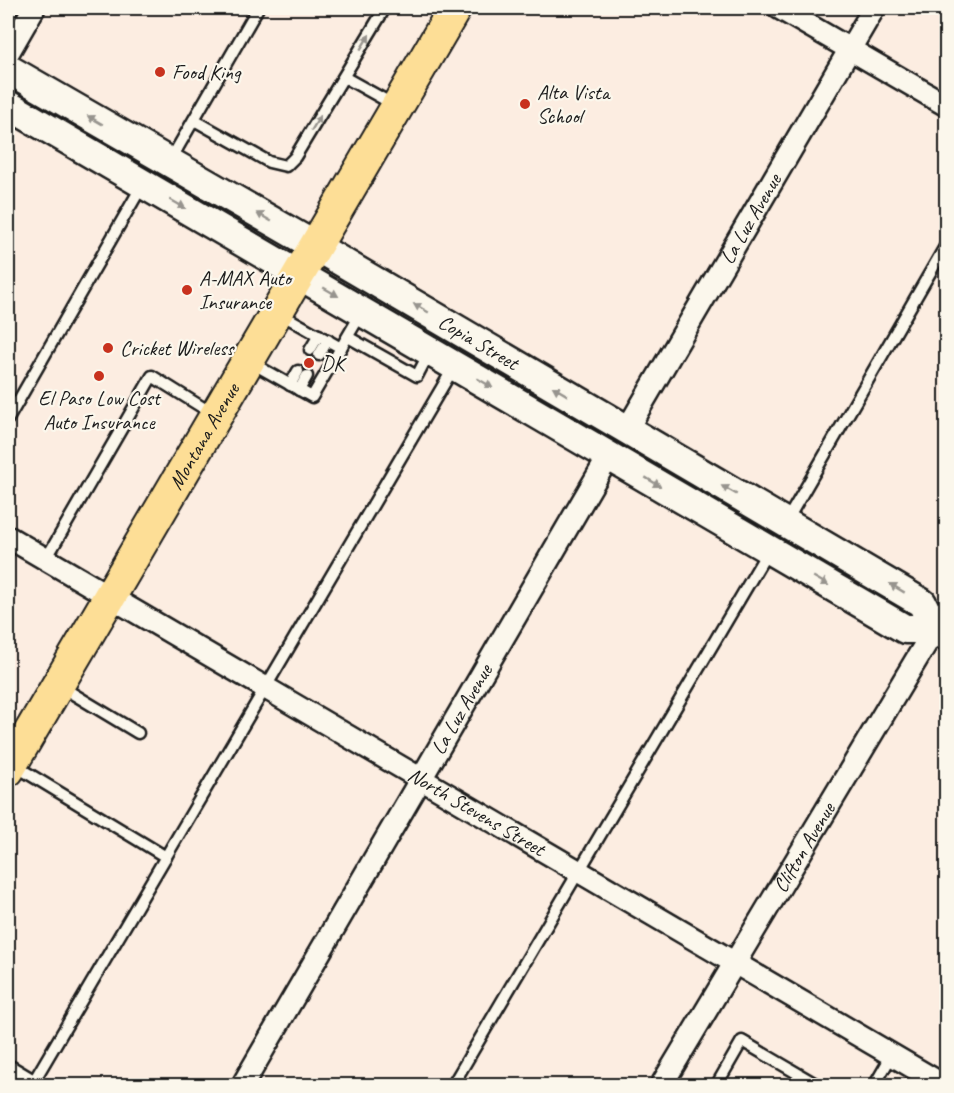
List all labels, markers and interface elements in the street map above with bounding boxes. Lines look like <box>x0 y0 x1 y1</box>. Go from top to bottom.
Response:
one-way arrow <box>359 34 370 50</box>
place label: Food King <box>172 59 242 85</box>
marker: Food King <box>153 65 167 79</box>
place label: Alta Vista School <box>537 79 612 129</box>
marker: Alta Vista School <box>518 97 532 111</box>
one-way arrow <box>87 115 103 126</box>
one-way arrow <box>311 115 322 131</box>
street label: La Luz Avenue <box>714 168 788 269</box>
one-way arrow <box>170 198 187 208</box>
one-way arrow <box>256 212 272 223</box>
place label: A-MAX Auto Insurance <box>199 265 293 315</box>
marker: A-MAX Auto Insurance <box>180 283 194 297</box>
one-way arrow <box>323 287 340 297</box>
one-way arrow <box>413 304 430 314</box>
street label: Copia Street <box>434 309 525 377</box>
place label: Cricket Wireless <box>120 335 235 361</box>
marker: Cricket Wireless <box>101 341 115 355</box>
place label: DK <box>321 350 347 376</box>
marker: DK <box>302 356 316 370</box>
marker: El Paso Low Cost Auto Insurance <box>92 369 106 383</box>
street label: Montana Avenue <box>163 377 246 494</box>
one-way arrow <box>477 378 493 389</box>
place label: El Paso Low Cost Auto Insurance <box>38 385 162 435</box>
one-way arrow <box>552 386 568 397</box>
one-way arrow <box>645 477 662 487</box>
one-way arrow <box>720 485 737 495</box>
one-way arrow <box>813 576 830 586</box>
one-way arrow <box>889 583 905 594</box>
street label: La Luz Avenue <box>425 658 498 759</box>
street label: North Stevens Street <box>403 761 551 863</box>
street label: Clifton Avenue <box>767 797 841 897</box>

